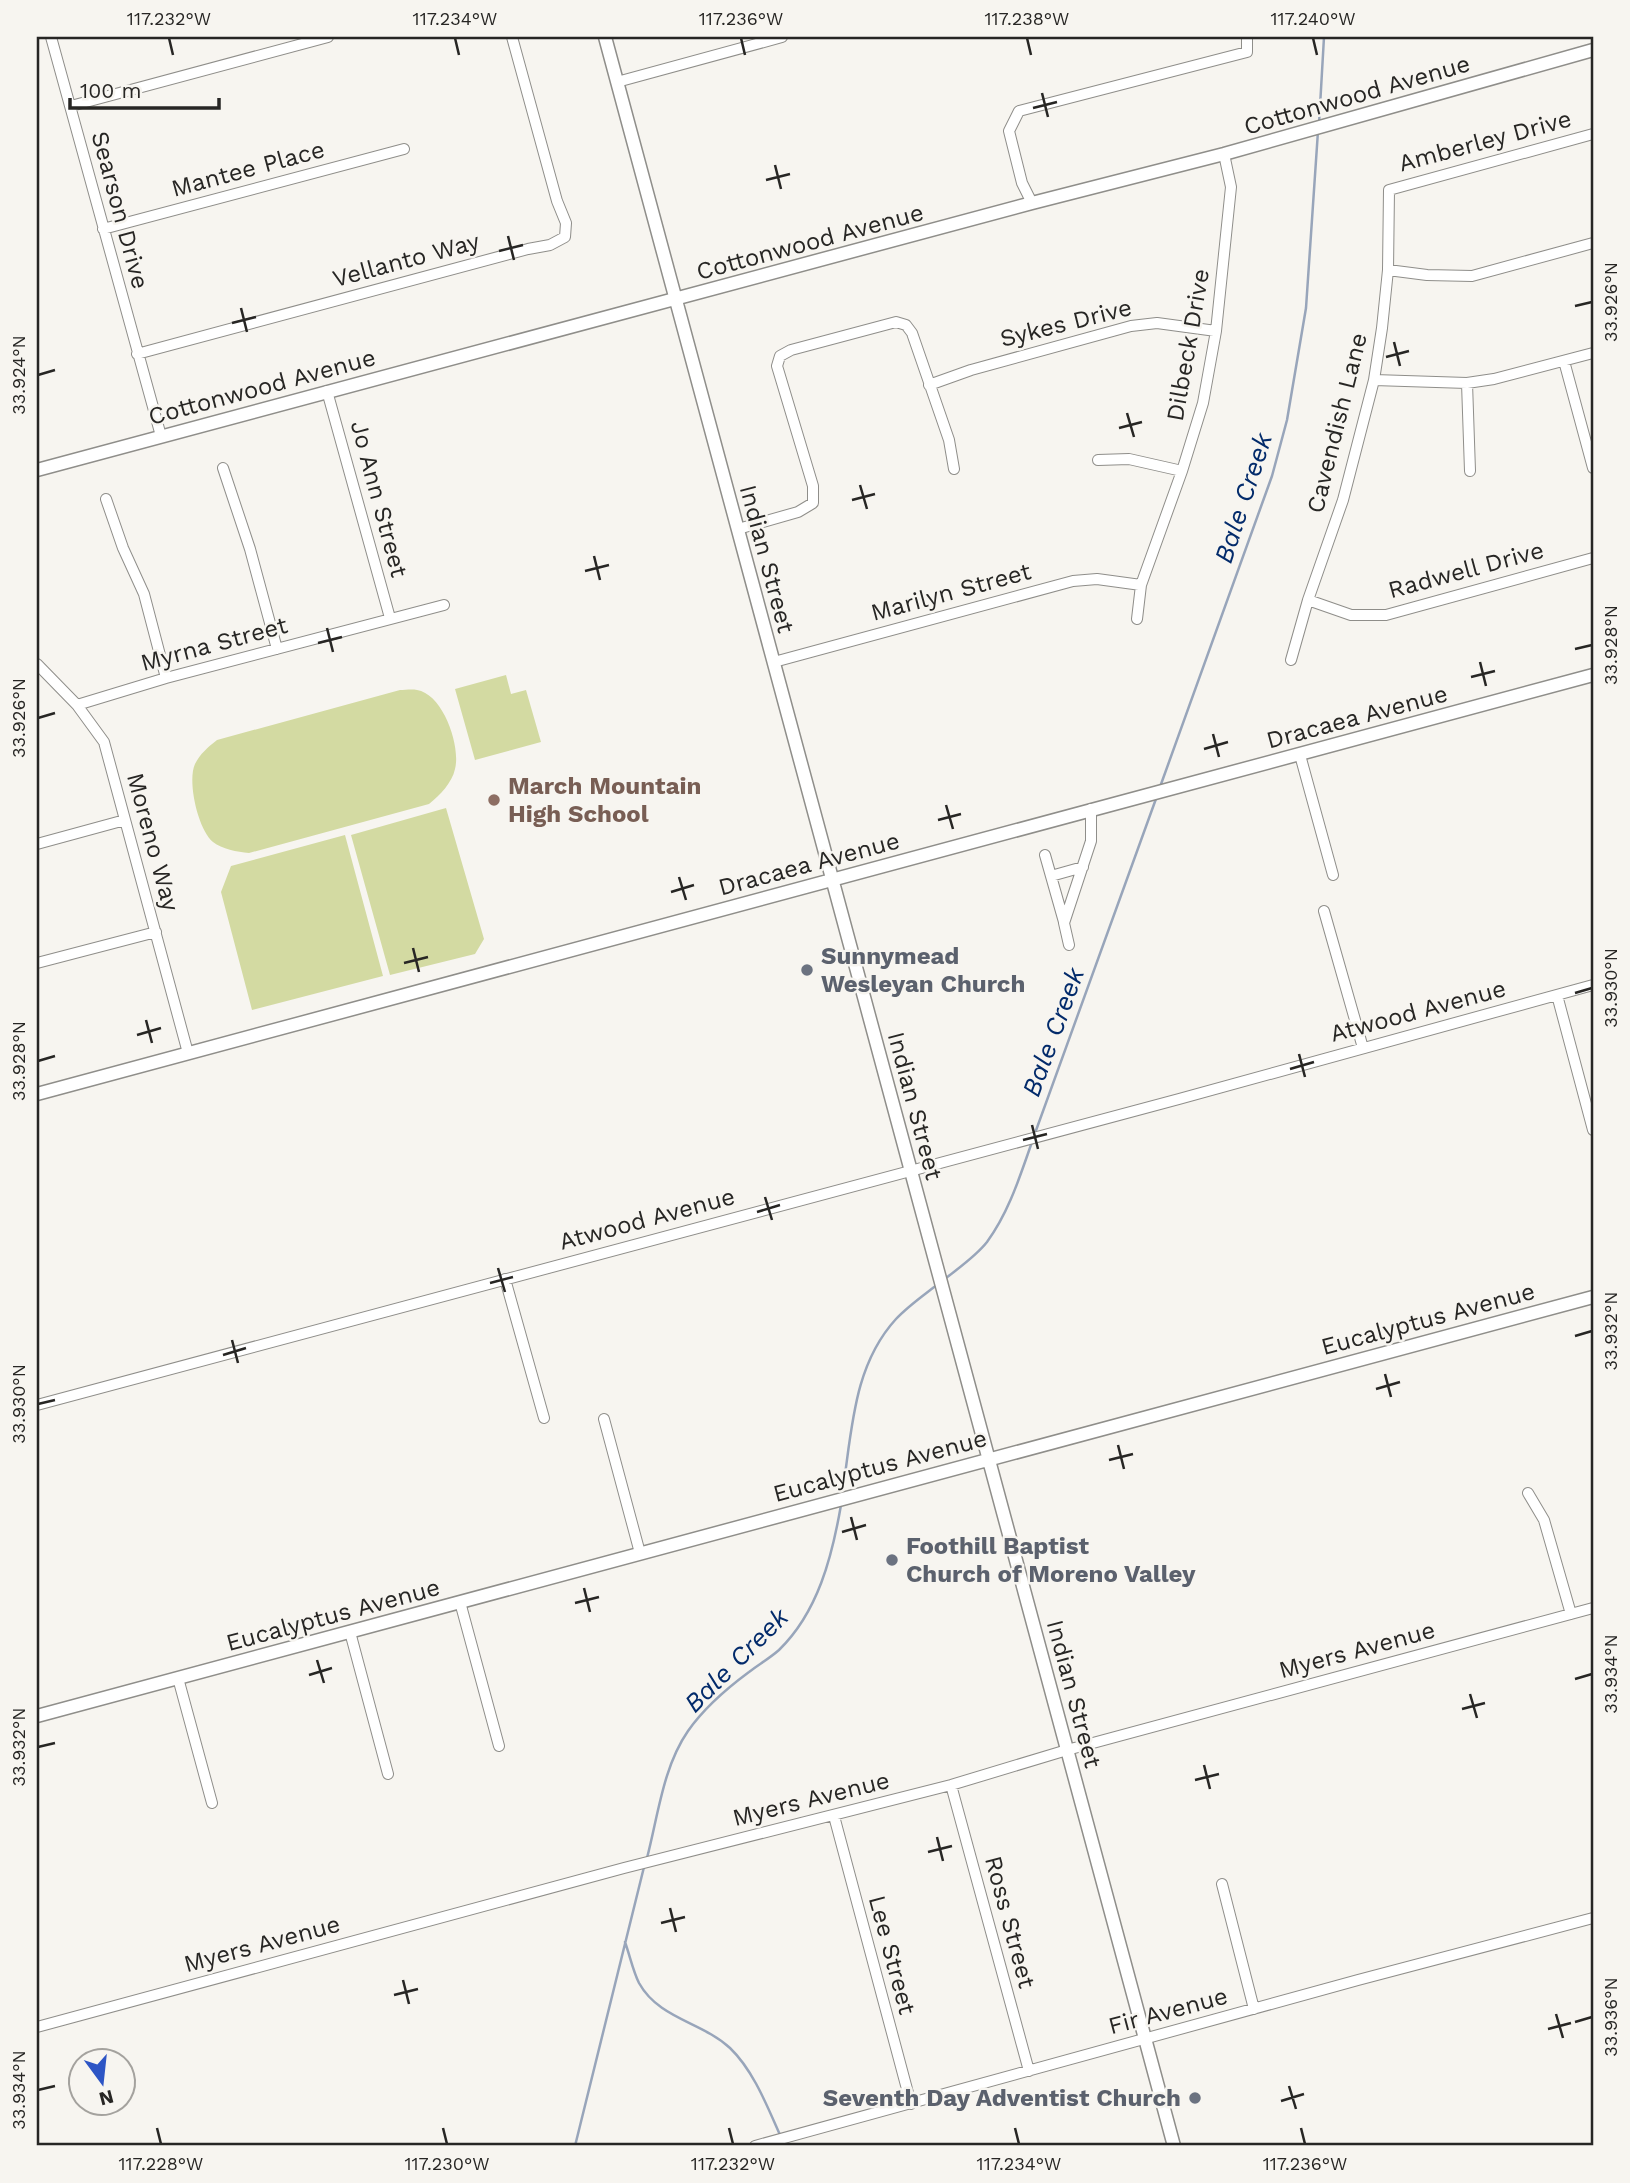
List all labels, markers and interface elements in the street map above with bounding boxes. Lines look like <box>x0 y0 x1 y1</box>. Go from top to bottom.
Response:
text: 117.232°W <box>127 8 211 29</box>
text: 117.234°W <box>413 8 497 29</box>
text: 117.236°W <box>699 8 783 29</box>
text: 117.238°W <box>985 8 1069 29</box>
text: 117.240°W <box>1271 8 1355 29</box>
street label: Cottonwood Avenue <box>1241 49 1473 141</box>
scale bar <box>70 66 219 110</box>
text: 100 m <box>80 78 142 103</box>
street label: Amberley Drive <box>1396 104 1574 178</box>
street label: Searson Drive <box>86 128 154 292</box>
street label: Mantee Place <box>168 135 328 203</box>
street label: Cottonwood Avenue <box>693 198 927 286</box>
street label: Vellanto Way <box>330 227 483 293</box>
text: 33.926°N <box>1600 262 1621 342</box>
street label: Dilbeck Drive <box>1161 267 1215 423</box>
street label: Sykes Drive <box>997 293 1135 353</box>
street label: Cavendish Lane <box>1301 330 1373 516</box>
text: 33.924°N <box>8 335 29 415</box>
street label: Cottonwood Avenue <box>145 343 379 431</box>
street label: Jo Ann Street <box>345 418 413 580</box>
water label: Bale Creek <box>1208 428 1278 567</box>
street label: Indian Street <box>734 482 800 636</box>
street label: Radwell Drive <box>1385 536 1547 604</box>
street label: Marilyn Street <box>868 557 1034 627</box>
text: 33.928°N <box>1600 605 1621 685</box>
street label: Myrna Street <box>137 611 291 677</box>
text: 33.926°N <box>8 678 29 758</box>
street label: Dracaea Avenue <box>1263 679 1451 755</box>
street label: Moreno Way <box>121 770 185 915</box>
place label: March Mountain High School <box>508 772 701 828</box>
marker: March Mountain High School <box>486 792 502 808</box>
street label: Dracaea Avenue <box>715 826 903 902</box>
place label: Sunnymead Wesleyan Church <box>821 942 1025 998</box>
text: 33.930°N <box>1600 948 1621 1028</box>
marker: Sunnymead Wesleyan Church <box>799 962 815 978</box>
water label: Bale Creek <box>1016 963 1090 1101</box>
street label: Atwood Avenue <box>1327 974 1509 1048</box>
text: 33.928°N <box>8 1021 29 1101</box>
street label: Indian Street <box>882 1029 948 1183</box>
street label: Atwood Avenue <box>556 1182 738 1256</box>
street label: Eucalyptus Avenue <box>1318 1277 1538 1361</box>
text: 33.932°N <box>1600 1291 1621 1371</box>
text: 33.930°N <box>8 1364 29 1444</box>
street label: Eucalyptus Avenue <box>770 1424 990 1508</box>
place label: Foothill Baptist Church of Moreno Valley <box>906 1532 1196 1588</box>
marker: Foothill Baptist Church of Moreno Valley <box>884 1552 900 1568</box>
street label: Eucalyptus Avenue <box>223 1573 443 1657</box>
water label: Bale Creek <box>678 1601 795 1718</box>
street label: Myers Avenue <box>1276 1616 1438 1684</box>
street label: Indian Street <box>1041 1617 1107 1771</box>
text: 33.934°N <box>1600 1634 1621 1714</box>
text: 33.932°N <box>8 1707 29 1787</box>
street label: Myers Avenue <box>730 1766 892 1832</box>
street label: Ross Street <box>979 1853 1041 1991</box>
street label: Lee Street <box>863 1892 921 2018</box>
street label: Myers Avenue <box>181 1910 343 1978</box>
text: 33.936°N <box>1600 1977 1621 2057</box>
street label: Fir Avenue <box>1105 1982 1231 2040</box>
north arrow <box>66 2046 136 2116</box>
text: 33.934°N <box>8 2050 29 2130</box>
place label: Seventh Day Adventist Church <box>823 2084 1181 2112</box>
text: N <box>96 2085 116 2111</box>
marker: Seventh Day Adventist Church <box>1187 2090 1203 2106</box>
text: 117.228°W <box>119 2153 203 2174</box>
text: 117.230°W <box>405 2153 489 2174</box>
text: 117.232°W <box>691 2153 775 2174</box>
text: 117.234°W <box>977 2153 1061 2174</box>
text: 117.236°W <box>1263 2153 1347 2174</box>

